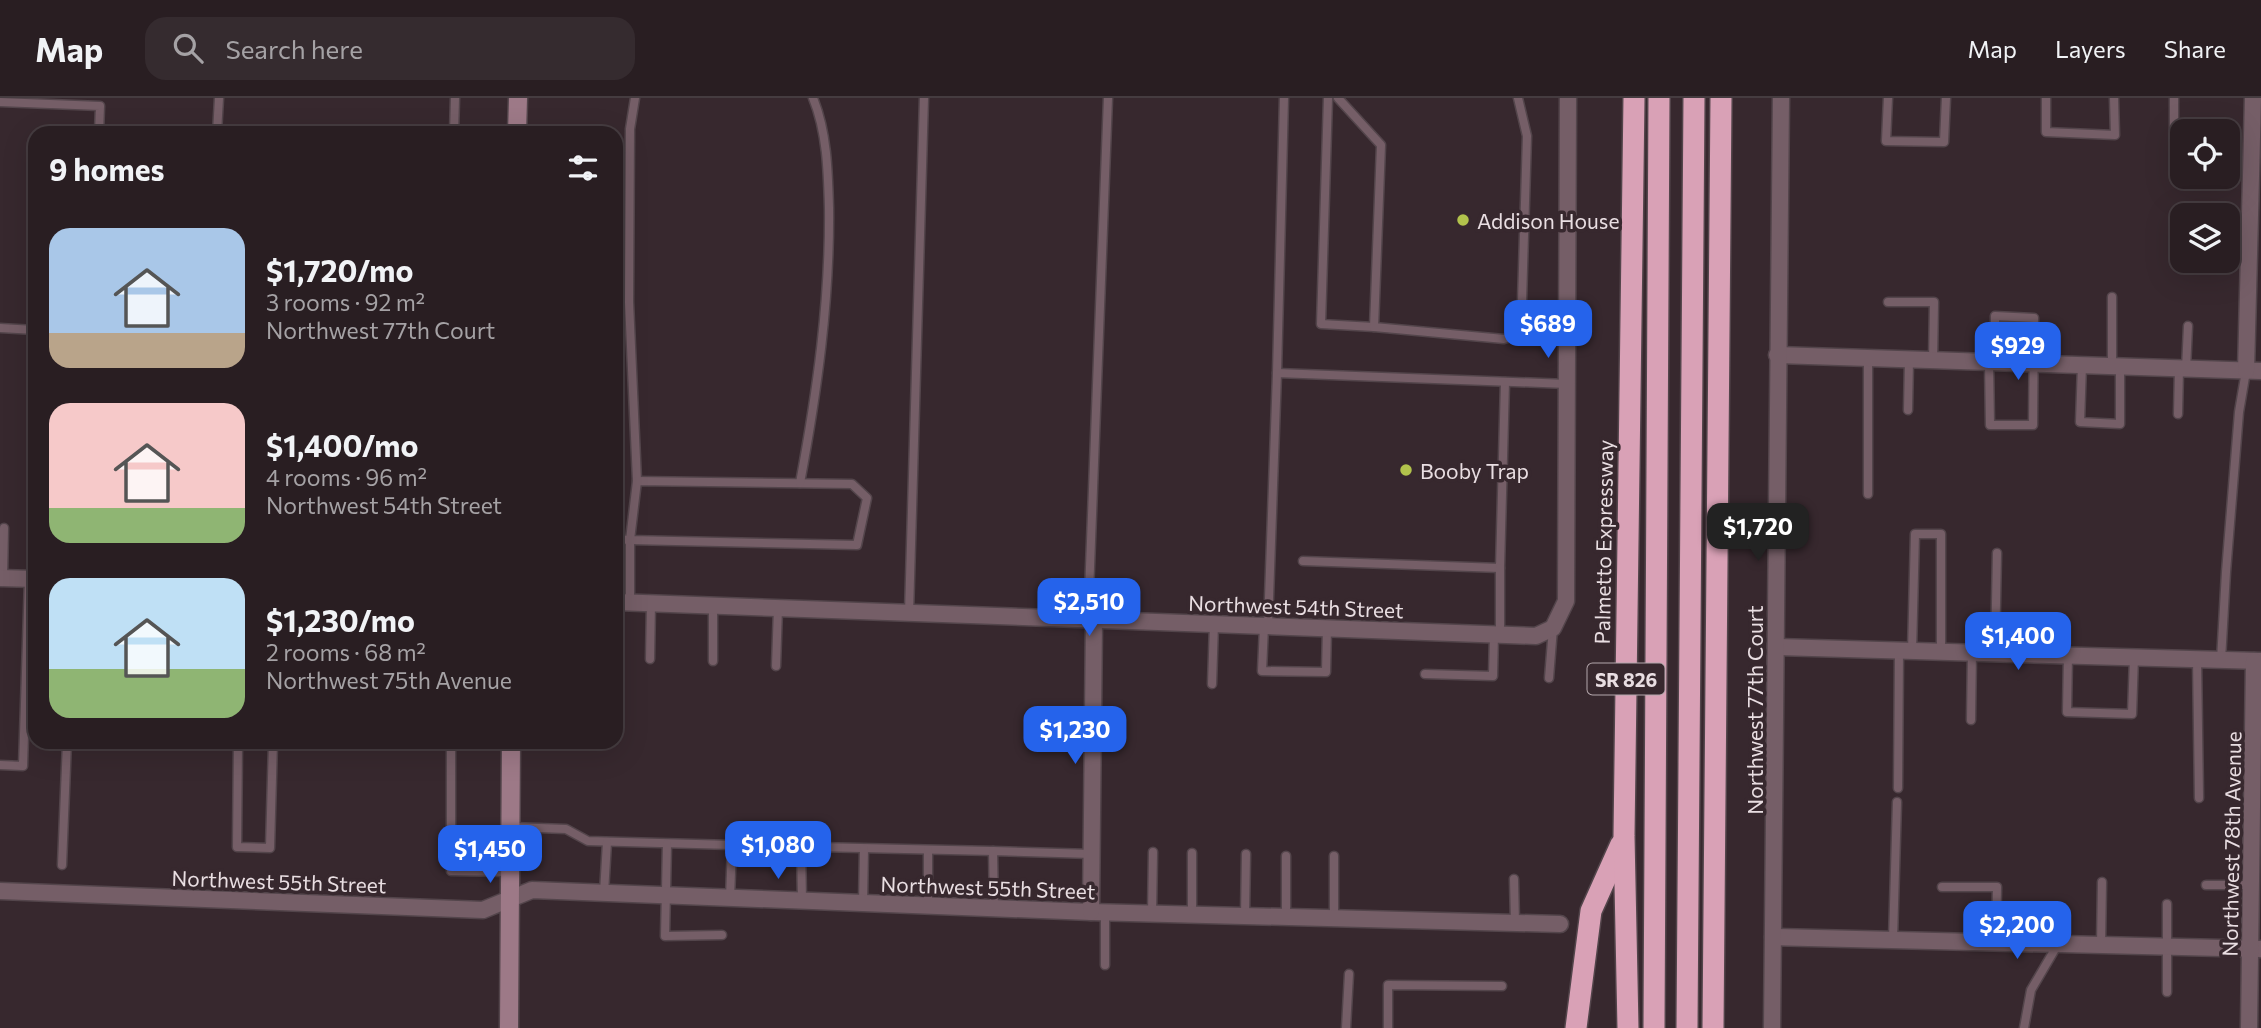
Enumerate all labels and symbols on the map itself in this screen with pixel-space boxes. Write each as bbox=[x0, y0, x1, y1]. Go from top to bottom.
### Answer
place label: Addison House bbox=[1477, 208, 1619, 233]
marker: Addison House bbox=[1455, 212, 1471, 228]
pin: $689 bbox=[1507, 300, 1589, 360]
pin: $929 bbox=[1977, 322, 2059, 382]
street label: Palmetto Expressway bbox=[1589, 439, 1617, 645]
place label: Booby Trap bbox=[1420, 458, 1529, 483]
marker: Booby Trap bbox=[1398, 462, 1414, 478]
pin: $1,720 bbox=[1701, 504, 1815, 563]
pin: $2,510 bbox=[1032, 578, 1146, 638]
street label: Northwest 54th Street bbox=[1188, 590, 1404, 622]
street label: Northwest 77th Court bbox=[1742, 605, 1767, 815]
pin: $1,400 bbox=[1961, 612, 2075, 672]
road number: SR 826 bbox=[1588, 664, 1664, 694]
pin: $1,230 bbox=[1018, 706, 1132, 766]
street label: Northwest 78th Avenue bbox=[2217, 731, 2245, 957]
pin: $1,080 bbox=[721, 822, 835, 881]
pin: $1,450 bbox=[433, 826, 547, 885]
street label: Northwest 55th Street bbox=[171, 865, 387, 897]
street label: Northwest 55th Street bbox=[880, 871, 1096, 903]
pin: $2,200 bbox=[1960, 902, 2074, 961]

